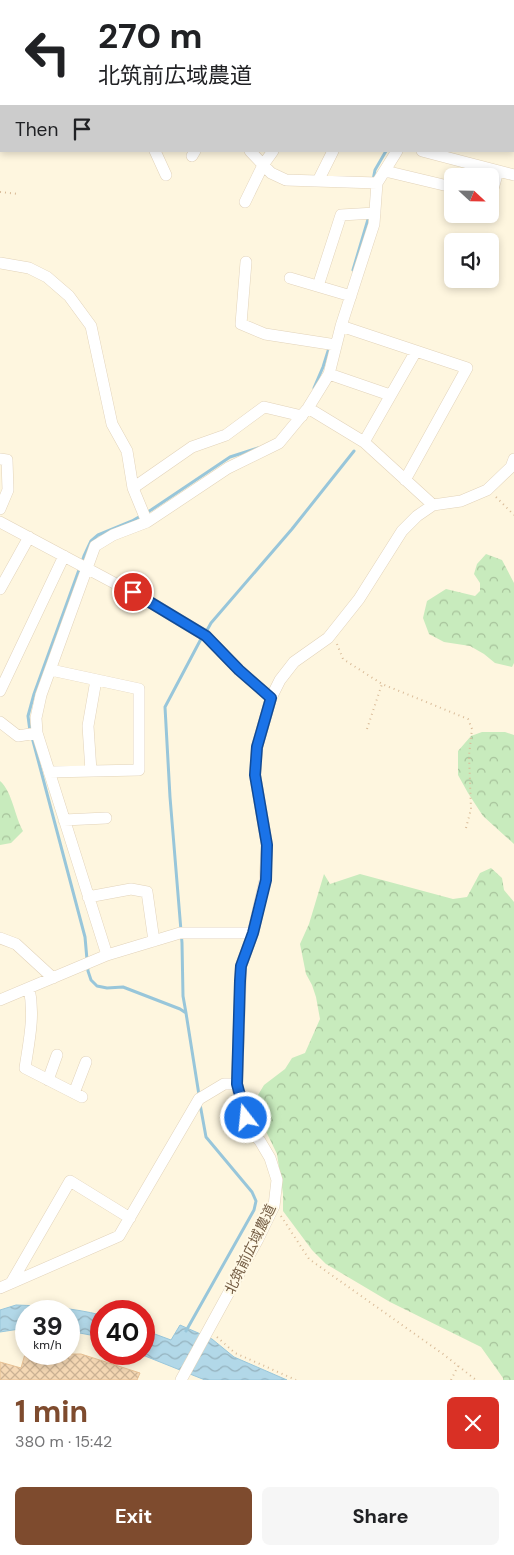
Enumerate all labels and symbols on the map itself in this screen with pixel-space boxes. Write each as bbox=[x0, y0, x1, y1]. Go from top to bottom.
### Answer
north arrow bbox=[444, 168, 499, 222]
pin bbox=[112, 571, 154, 613]
position arrow bbox=[219, 1091, 271, 1143]
street label: 北筑前広域農道 bbox=[220, 1201, 280, 1297]
speed limit sign: 40 bbox=[90, 1300, 155, 1365]

